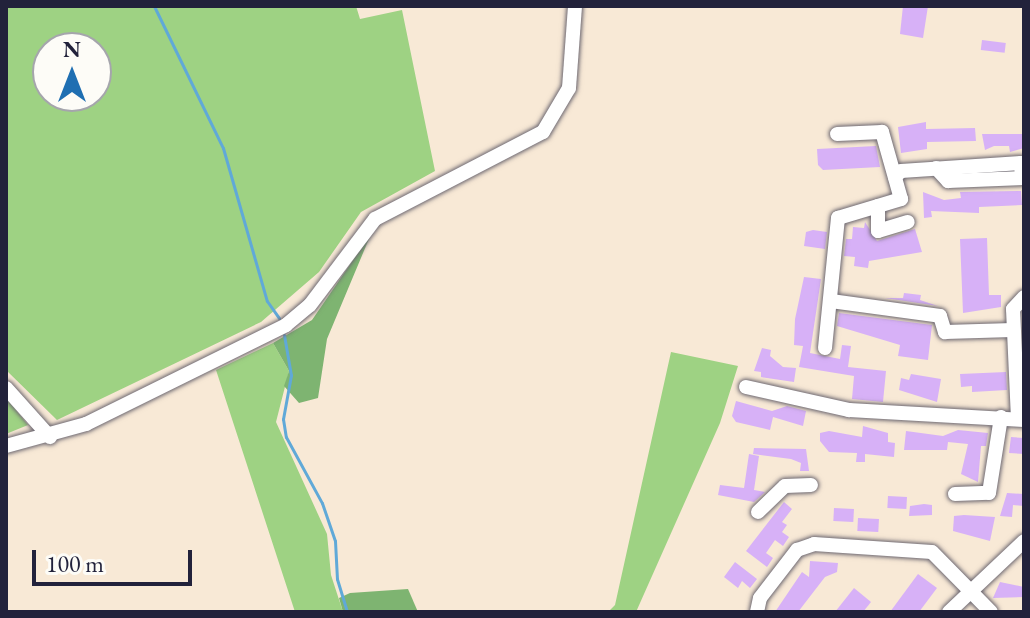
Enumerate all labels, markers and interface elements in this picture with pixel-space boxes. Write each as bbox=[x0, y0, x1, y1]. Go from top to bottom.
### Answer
north arrow bbox=[32, 32, 112, 112]
text: N bbox=[63, 35, 81, 64]
scale bar bbox=[36, 534, 196, 584]
text: 100 m bbox=[46, 548, 104, 579]

